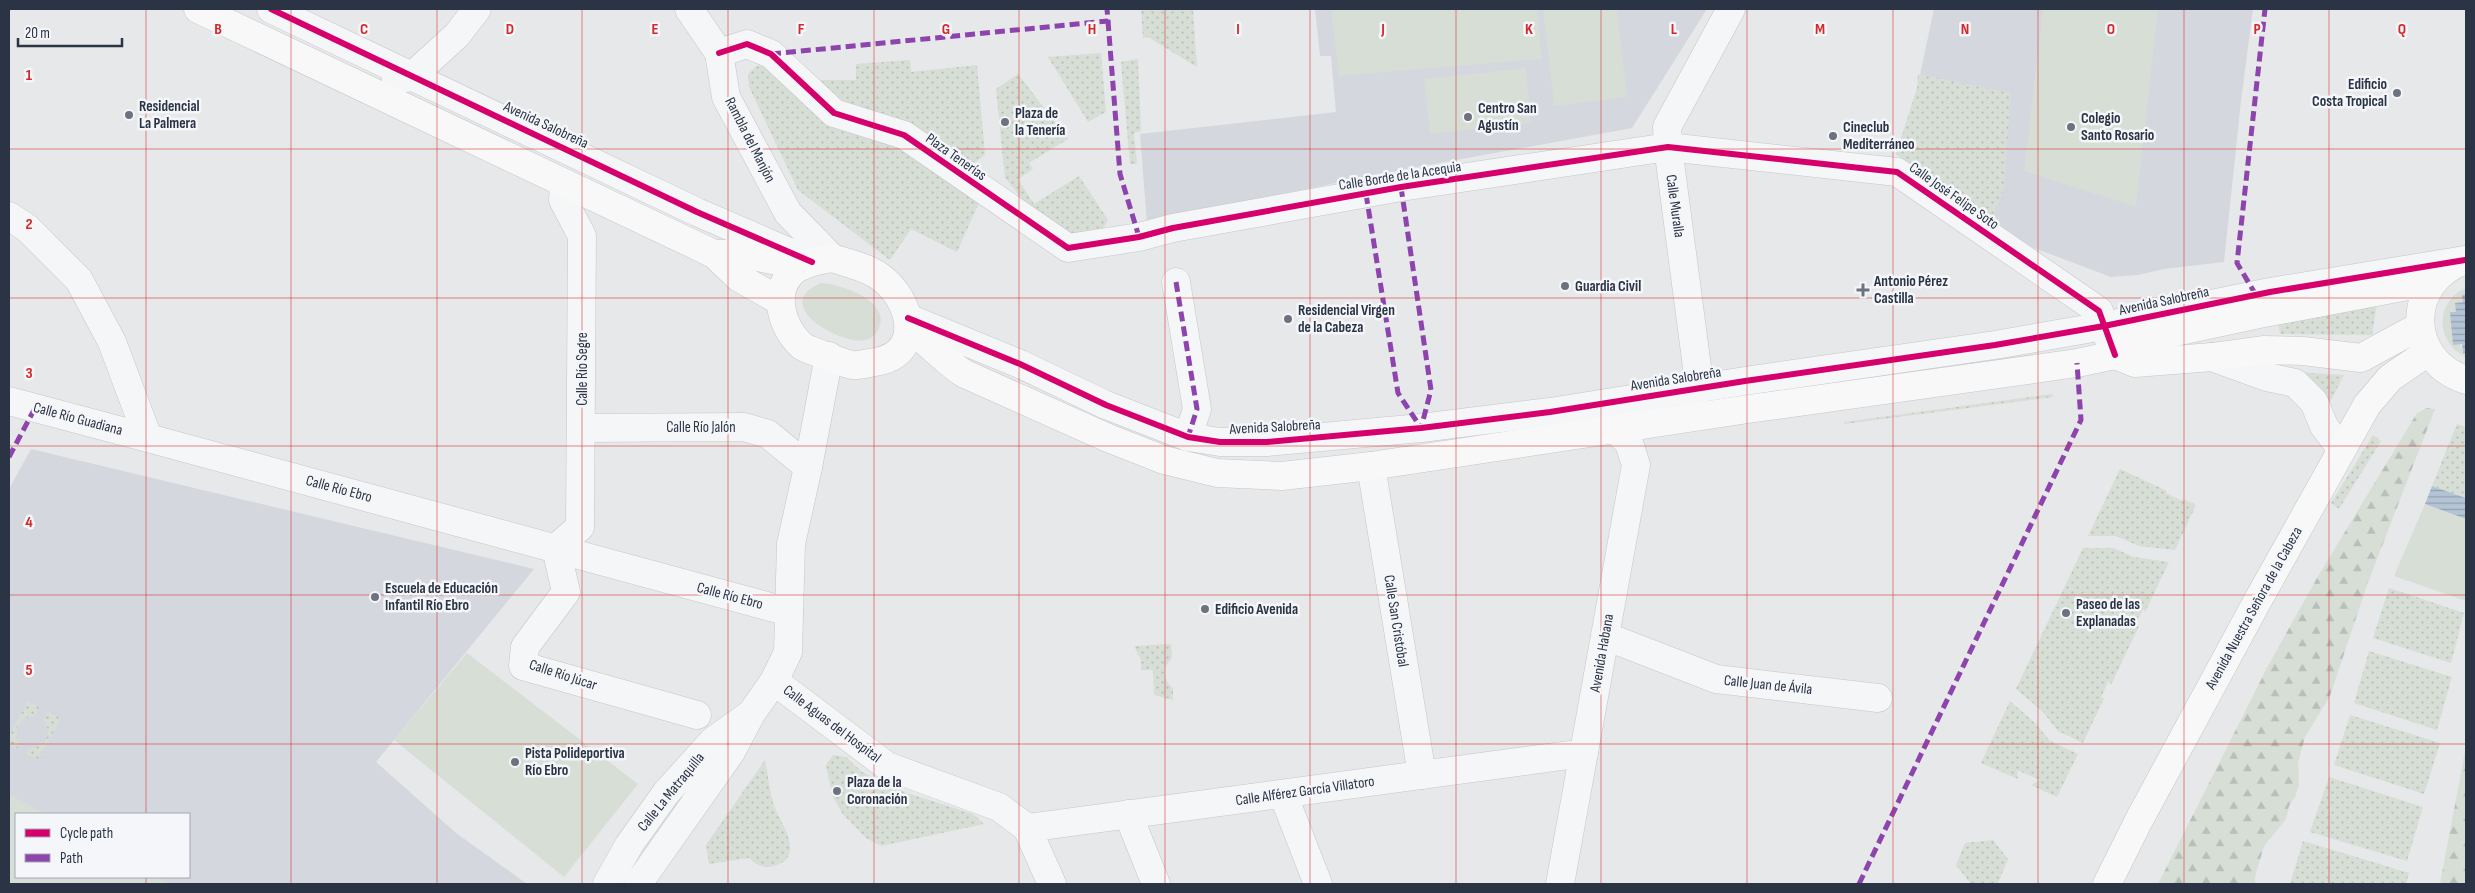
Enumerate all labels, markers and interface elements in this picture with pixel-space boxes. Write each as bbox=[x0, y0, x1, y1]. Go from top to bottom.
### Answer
scale bar bbox=[18, 15, 121, 47]
text: B bbox=[214, 20, 222, 39]
text: C bbox=[360, 20, 368, 39]
text: D bbox=[506, 20, 514, 39]
text: E bbox=[652, 20, 659, 39]
text: F bbox=[798, 20, 805, 39]
text: G bbox=[942, 20, 950, 39]
text: H bbox=[1088, 20, 1096, 39]
text: I bbox=[1236, 20, 1240, 39]
text: J bbox=[1380, 20, 1385, 39]
text: K bbox=[1525, 20, 1533, 39]
text: L bbox=[1671, 20, 1678, 39]
text: M bbox=[1815, 20, 1825, 39]
text: N bbox=[1961, 20, 1969, 39]
text: O bbox=[2107, 20, 2115, 39]
text: P bbox=[2253, 20, 2261, 39]
text: Q bbox=[2398, 20, 2406, 39]
text: 20 m bbox=[25, 24, 50, 43]
text: 1 bbox=[26, 66, 33, 85]
place label: Edificio Costa Tropical bbox=[2312, 75, 2387, 111]
marker: Edificio Costa Tropical bbox=[2391, 87, 2403, 99]
street label: Rambla del Manjón bbox=[720, 94, 780, 186]
place label: Residencial La Palmera bbox=[139, 97, 200, 133]
street label: Avenida Salobreña bbox=[500, 97, 592, 153]
place label: Centro San Agustín bbox=[1477, 99, 1537, 135]
place label: Plaza de la Tenería bbox=[1015, 104, 1065, 140]
marker: Residencial La Palmera bbox=[123, 109, 135, 121]
place label: Colegio Santo Rosario bbox=[2081, 109, 2154, 145]
marker: Centro San Agustín bbox=[1462, 111, 1474, 123]
marker: Plaza de la Tenería bbox=[999, 116, 1011, 128]
place label: Cineclub Mediterráneo bbox=[1843, 118, 1915, 154]
marker: Colegio Santo Rosario bbox=[2065, 121, 2077, 133]
street label: Plaza Tenerías bbox=[922, 129, 990, 185]
marker: Cineclub Mediterráneo bbox=[1827, 130, 1839, 142]
street label: Calle Borde de la Acequia bbox=[1337, 157, 1463, 195]
street label: Calle José Felipe Soto bbox=[1905, 158, 2003, 234]
street label: Calle Muralla bbox=[1661, 173, 1689, 239]
text: 2 bbox=[25, 215, 33, 234]
place label: Antonio Pérez Castilla bbox=[1873, 272, 1948, 308]
place label: Guardia Civil bbox=[1575, 277, 1641, 296]
marker: Guardia Civil bbox=[1559, 280, 1571, 292]
street label: Avenida Salobreña bbox=[2116, 282, 2211, 320]
marker: Antonio Pérez Castilla bbox=[1856, 283, 1870, 297]
place label: Residencial Virgen de la Cabeza bbox=[1298, 301, 1395, 337]
marker: Residencial Virgen de la Cabeza bbox=[1282, 313, 1294, 325]
street label: Calle Río Segre bbox=[573, 332, 592, 406]
street label: Avenida Salobreña bbox=[1628, 362, 1723, 396]
text: 3 bbox=[25, 364, 33, 383]
street label: Calle Río Guadiana bbox=[31, 398, 125, 440]
street label: Avenida Salobreña bbox=[1228, 415, 1321, 439]
street label: Calle Río Jalón bbox=[666, 418, 736, 437]
street label: Calle Río Ebro bbox=[304, 471, 374, 507]
text: 4 bbox=[25, 513, 33, 532]
street label: Avenida Nuestra Señora de la Cabeza bbox=[2201, 523, 2307, 693]
street label: Calle San Cristóbal bbox=[1379, 574, 1413, 668]
street label: Calle Río Ebro bbox=[695, 578, 765, 614]
place label: Escuela de Educación Infantil Río Ebro bbox=[385, 579, 498, 615]
marker: Escuela de Educación Infantil Río Ebro bbox=[369, 591, 381, 603]
place label: Paseo de las Explanadas bbox=[2076, 595, 2140, 631]
place label: Edificio Avenida bbox=[1215, 600, 1298, 619]
marker: Edificio Avenida bbox=[1199, 603, 1211, 615]
marker: Paseo de las Explanadas bbox=[2060, 607, 2072, 619]
street label: Avenida Habana bbox=[1586, 612, 1618, 695]
street label: Calle Río Júcar bbox=[527, 655, 600, 695]
text: 5 bbox=[25, 661, 33, 680]
street label: Calle Juan de Ávila bbox=[1723, 671, 1813, 699]
street label: Calle Aguas del Hospital bbox=[779, 681, 885, 767]
place label: Pista Polideportiva Río Ebro bbox=[525, 744, 625, 780]
street label: Calle La Matraquilla bbox=[633, 748, 709, 835]
marker: Pista Polideportiva Río Ebro bbox=[509, 756, 521, 768]
street label: Calle Alférez García Villatoro bbox=[1234, 772, 1376, 810]
place label: Plaza de la Coronación bbox=[847, 773, 908, 809]
marker: Plaza de la Coronación bbox=[831, 785, 843, 797]
legend bbox=[15, 813, 190, 878]
text: Cycle path bbox=[60, 824, 113, 843]
text: Path bbox=[60, 849, 83, 868]

